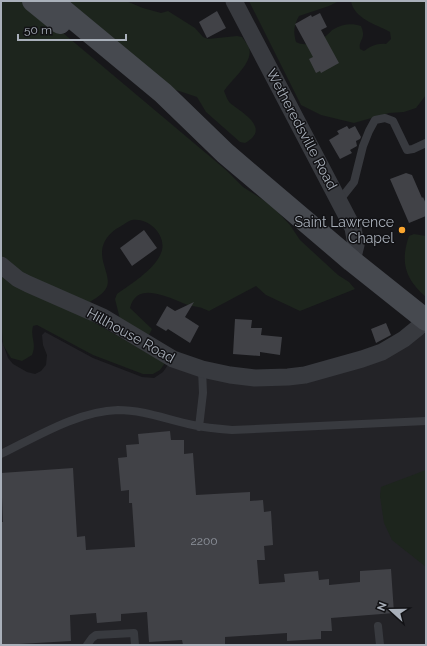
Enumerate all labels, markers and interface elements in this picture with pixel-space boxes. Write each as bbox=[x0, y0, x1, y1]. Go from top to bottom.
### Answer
scale bar bbox=[18, 16, 126, 42]
text: 50 m bbox=[24, 23, 52, 37]
street label: Wetheredsville Road bbox=[263, 66, 341, 192]
place label: Saint Lawrence Chapel bbox=[295, 214, 394, 246]
marker: Saint Lawrence Chapel bbox=[397, 225, 407, 235]
street label: Hillhouse Road bbox=[84, 304, 178, 366]
house number: 2200 bbox=[190, 534, 218, 548]
north arrow bbox=[371, 590, 411, 630]
text: N bbox=[375, 600, 390, 613]

